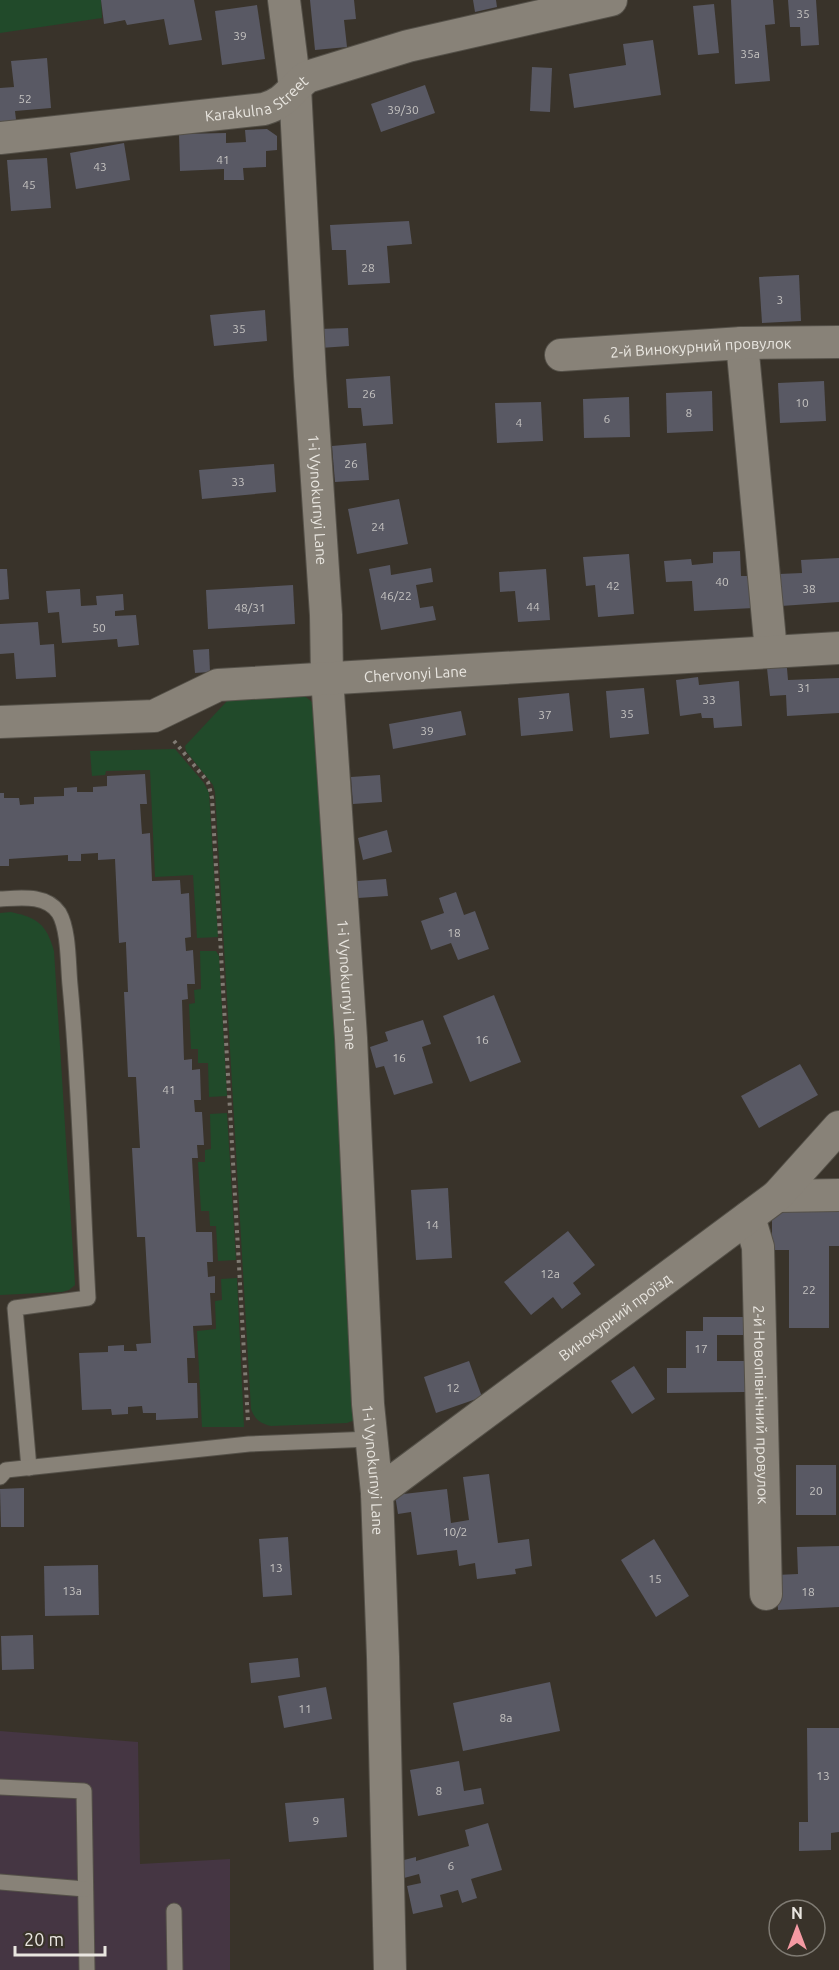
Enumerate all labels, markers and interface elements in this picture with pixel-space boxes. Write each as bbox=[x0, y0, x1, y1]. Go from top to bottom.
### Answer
house number: 35 bbox=[796, 7, 810, 20]
house number: 39 bbox=[233, 29, 247, 42]
house number: 35а bbox=[740, 47, 760, 60]
street label: Karakulna Street bbox=[204, 72, 311, 124]
house number: 52 bbox=[18, 92, 32, 105]
house number: 39/30 bbox=[387, 103, 419, 116]
house number: 41 bbox=[216, 153, 230, 166]
house number: 43 bbox=[93, 160, 107, 173]
house number: 45 bbox=[22, 178, 36, 191]
house number: 28 bbox=[361, 261, 375, 274]
house number: 3 bbox=[777, 293, 783, 306]
house number: 35 bbox=[232, 322, 246, 335]
street label: 2-й Винокурний провулок bbox=[610, 334, 792, 360]
house number: 26 bbox=[362, 387, 376, 400]
house number: 10 bbox=[795, 396, 809, 409]
house number: 8 bbox=[686, 406, 693, 419]
house number: 6 bbox=[604, 412, 611, 425]
house number: 4 bbox=[516, 416, 523, 429]
street label: 1-i Vynokurnyi Lane bbox=[305, 434, 331, 566]
house number: 26 bbox=[344, 457, 358, 470]
house number: 33 bbox=[231, 475, 245, 488]
house number: 24 bbox=[371, 520, 385, 533]
house number: 40 bbox=[715, 575, 729, 588]
house number: 42 bbox=[606, 579, 620, 592]
house number: 38 bbox=[802, 582, 816, 595]
house number: 46/22 bbox=[380, 589, 412, 602]
house number: 44 bbox=[526, 600, 540, 613]
house number: 48/31 bbox=[234, 601, 266, 614]
house number: 50 bbox=[92, 621, 106, 634]
street label: Chervonyi Lane bbox=[363, 662, 467, 685]
house number: 31 bbox=[797, 681, 811, 694]
house number: 33 bbox=[702, 693, 716, 706]
house number: 35 bbox=[620, 707, 634, 720]
house number: 37 bbox=[538, 708, 552, 721]
house number: 39 bbox=[420, 724, 434, 737]
street label: 1-i Vynokurnyi Lane bbox=[335, 919, 360, 1050]
house number: 18 bbox=[447, 926, 461, 939]
house number: 16 bbox=[475, 1033, 489, 1046]
house number: 16 bbox=[392, 1051, 406, 1064]
house number: 41 bbox=[162, 1083, 176, 1096]
house number: 14 bbox=[425, 1218, 439, 1231]
house number: 12а bbox=[540, 1267, 560, 1280]
street label: Винокурний проїзд bbox=[555, 1269, 674, 1364]
house number: 22 bbox=[802, 1283, 816, 1296]
street label: 2-й Новопівнічний провулок bbox=[751, 1305, 772, 1505]
house number: 17 bbox=[694, 1342, 708, 1355]
house number: 12 bbox=[446, 1381, 460, 1394]
street label: 1-i Vynokurnyi Lane bbox=[360, 1404, 387, 1535]
house number: 20 bbox=[809, 1484, 823, 1497]
house number: 10/2 bbox=[443, 1525, 467, 1538]
house number: 13 bbox=[269, 1561, 283, 1574]
house number: 15 bbox=[648, 1572, 662, 1585]
house number: 13а bbox=[62, 1584, 82, 1597]
house number: 18 bbox=[801, 1585, 815, 1598]
house number: 11 bbox=[298, 1702, 312, 1715]
house number: 8а bbox=[500, 1711, 512, 1724]
house number: 13 bbox=[816, 1769, 830, 1782]
house number: 8 bbox=[436, 1784, 443, 1797]
house number: 9 bbox=[313, 1814, 319, 1827]
house number: 6 bbox=[448, 1859, 455, 1872]
north arrow bbox=[767, 1898, 827, 1958]
text: N bbox=[791, 1904, 803, 1922]
scale bar bbox=[15, 1919, 105, 1957]
text: 20 m bbox=[24, 1929, 64, 1949]

